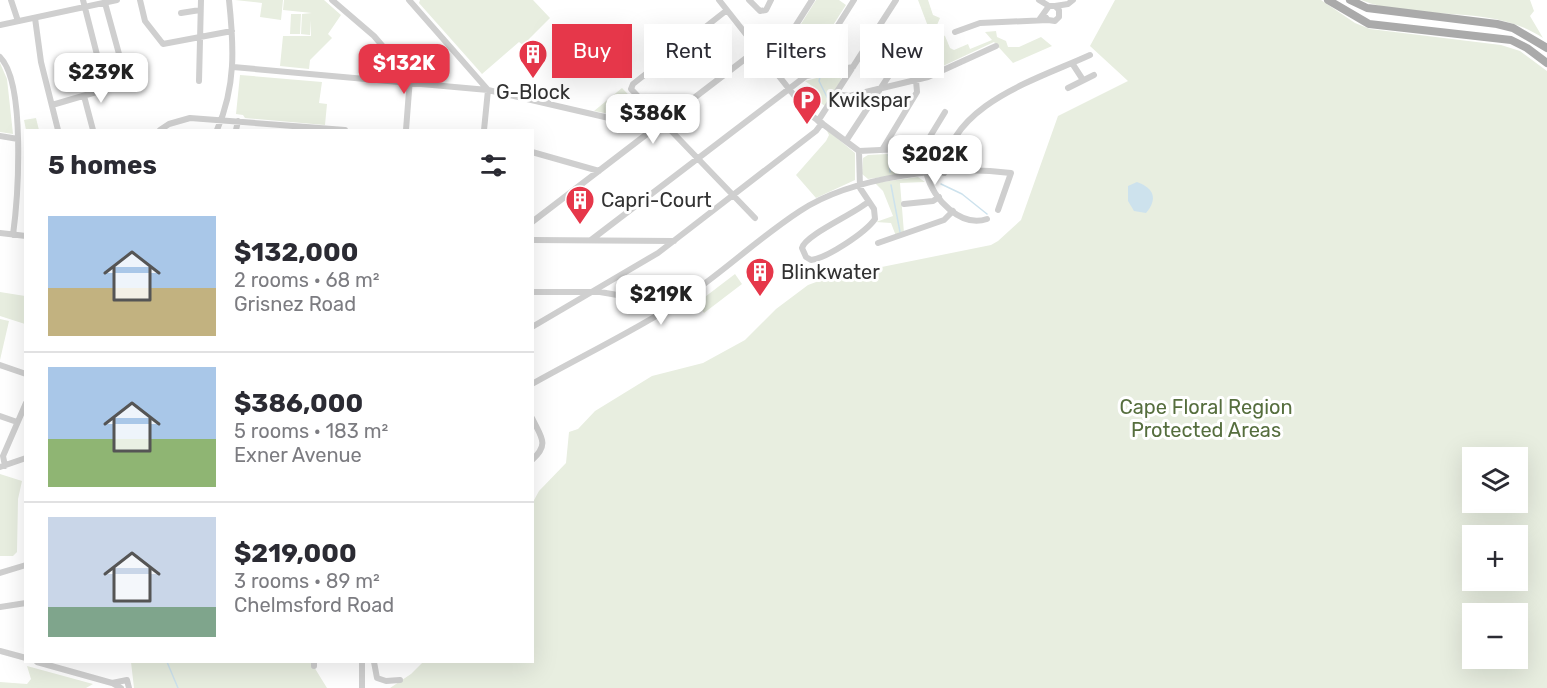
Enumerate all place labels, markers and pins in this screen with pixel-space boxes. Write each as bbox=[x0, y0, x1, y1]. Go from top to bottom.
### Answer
building icon: G-Block bbox=[517, 38, 549, 80]
pin: $132K bbox=[362, 44, 446, 95]
pin: $239K bbox=[59, 53, 143, 104]
place label: G-Block bbox=[496, 80, 571, 104]
parking icon: Kwikspar bbox=[791, 84, 823, 126]
place label: Kwikspar bbox=[828, 88, 911, 112]
pin: $386K bbox=[611, 94, 695, 145]
pin: $202K bbox=[893, 135, 977, 186]
building icon: Capri-Court bbox=[564, 184, 596, 226]
place label: Capri-Court bbox=[601, 188, 712, 212]
building icon: Blinkwater bbox=[744, 256, 776, 298]
place label: Blinkwater bbox=[781, 260, 880, 284]
pin: $219K bbox=[619, 275, 703, 326]

